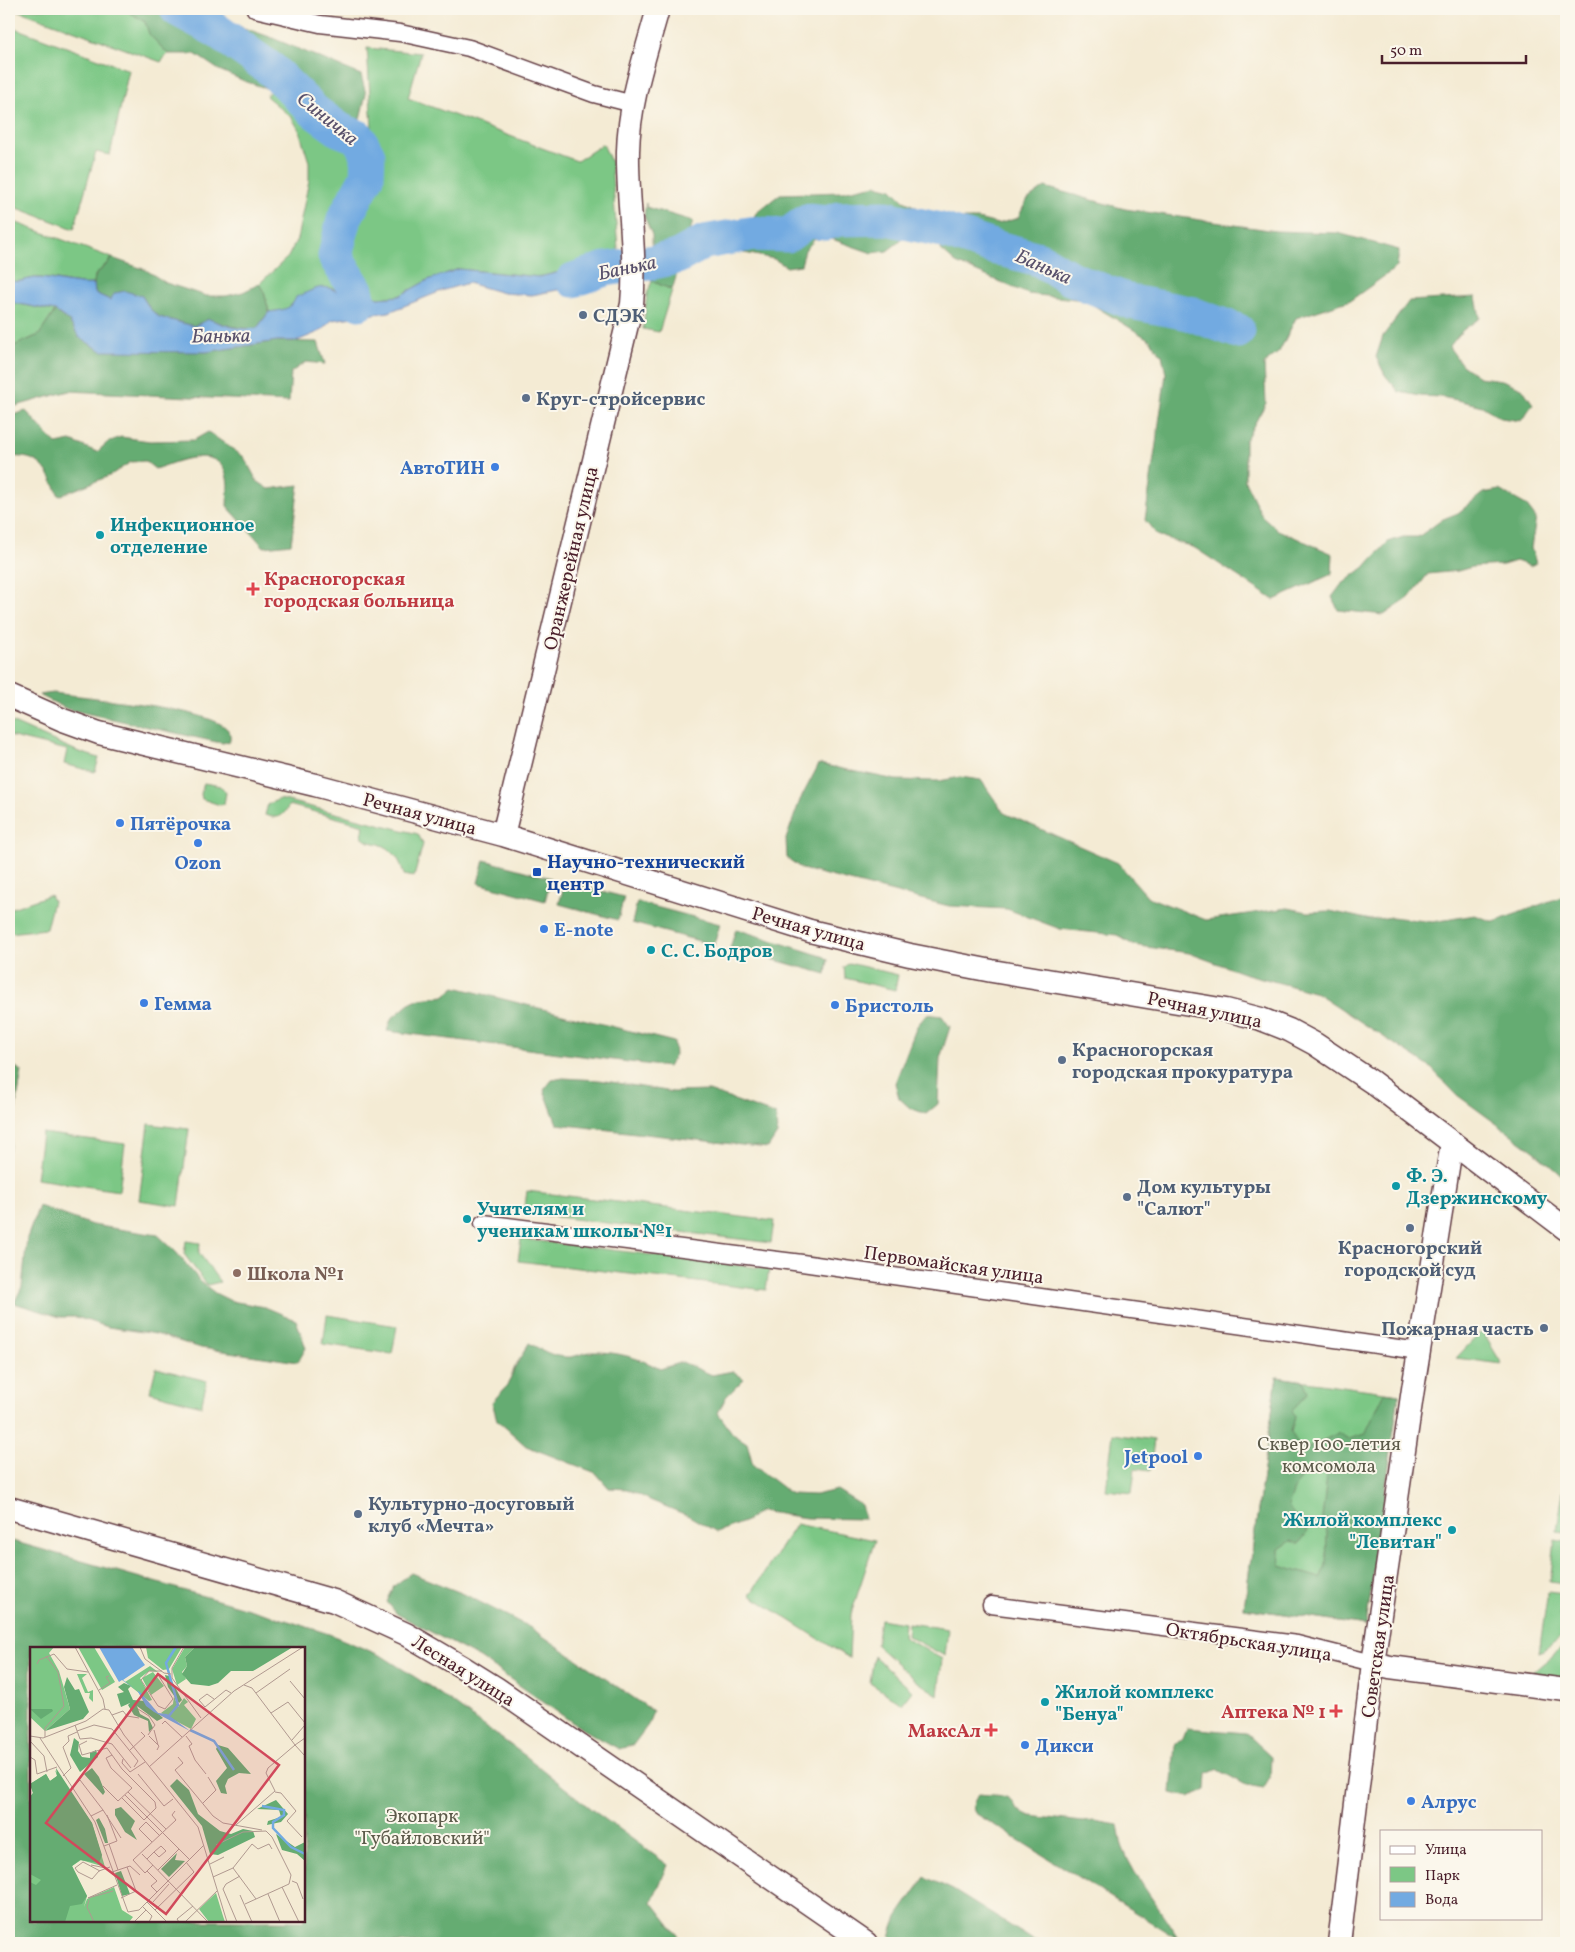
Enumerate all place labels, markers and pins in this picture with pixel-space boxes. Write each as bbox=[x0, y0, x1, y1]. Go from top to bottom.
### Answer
place label: СДЭК bbox=[593, 304, 646, 330]
marker: СДЭК bbox=[577, 309, 589, 321]
place label: Круг-стройсервис bbox=[536, 387, 706, 413]
marker: Круг-стройсервис bbox=[520, 392, 532, 404]
place label: АвтоТИН bbox=[400, 456, 485, 482]
marker: АвтоТИН bbox=[489, 461, 501, 473]
place label: Инфекционное отделение bbox=[110, 513, 255, 561]
marker: Инфекционное отделение bbox=[94, 529, 106, 541]
place label: Красногорская городская больница bbox=[264, 567, 455, 615]
marker: Красногорская городская больница bbox=[246, 582, 260, 596]
place label: Пятёрочка bbox=[130, 812, 231, 838]
marker: Пятёрочка bbox=[114, 817, 126, 829]
marker: Ozon bbox=[192, 837, 204, 849]
place label: Научно-технический центр bbox=[547, 850, 745, 898]
place label: Ozon bbox=[174, 851, 222, 877]
marker: Научно-технический центр bbox=[531, 866, 543, 878]
place label: E-note bbox=[554, 918, 614, 944]
marker: E-note bbox=[538, 923, 550, 935]
place label: С. С. Бодров bbox=[661, 939, 773, 965]
marker: С. С. Бодров bbox=[645, 944, 657, 956]
place label: Гемма bbox=[154, 992, 212, 1018]
place label: Бристоль bbox=[845, 994, 934, 1020]
marker: Гемма bbox=[138, 997, 150, 1009]
marker: Бристоль bbox=[829, 999, 841, 1011]
place label: Красногорская городская прокуратура bbox=[1072, 1038, 1293, 1086]
marker: Красногорская городская прокуратура bbox=[1056, 1054, 1068, 1066]
place label: Ф. Э. Дзержинскому bbox=[1406, 1164, 1548, 1212]
place label: Дом культуры "Салют" bbox=[1137, 1175, 1271, 1223]
marker: Ф. Э. Дзержинскому bbox=[1390, 1180, 1402, 1192]
marker: Дом культуры "Салют" bbox=[1121, 1191, 1133, 1203]
place label: Учителям и ученикам школы №1 bbox=[477, 1197, 672, 1245]
marker: Учителям и ученикам школы №1 bbox=[461, 1213, 473, 1225]
marker: Красногорский городской суд bbox=[1404, 1222, 1416, 1234]
place label: Красногорский городской суд bbox=[1338, 1236, 1482, 1284]
place label: Школа №1 bbox=[247, 1262, 344, 1288]
marker: Школа №1 bbox=[231, 1267, 243, 1279]
place label: Пожарная часть bbox=[1381, 1317, 1534, 1343]
marker: Пожарная часть bbox=[1538, 1322, 1550, 1334]
place label: Jetpool bbox=[1123, 1445, 1188, 1471]
marker: Jetpool bbox=[1192, 1450, 1204, 1462]
place label: Культурно-досуговый клуб «Мечта» bbox=[368, 1492, 574, 1540]
marker: Культурно-досуговый клуб «Мечта» bbox=[352, 1508, 364, 1520]
place label: Жилой комплекс "Левитан" bbox=[1283, 1508, 1442, 1556]
marker: Жилой комплекс "Левитан" bbox=[1446, 1524, 1458, 1536]
place label: Жилой комплекс "Бенуа" bbox=[1055, 1680, 1214, 1728]
marker: Жилой комплекс "Бенуа" bbox=[1039, 1696, 1051, 1708]
place label: Аптека № 1 bbox=[1221, 1700, 1326, 1726]
marker: Аптека № 1 bbox=[1330, 1705, 1342, 1717]
place label: МаксАл bbox=[908, 1719, 981, 1745]
marker: МаксАл bbox=[985, 1724, 997, 1736]
place label: Дикси bbox=[1035, 1734, 1094, 1760]
marker: Дикси bbox=[1019, 1739, 1031, 1751]
place label: Алрус bbox=[1421, 1790, 1477, 1816]
marker: Алрус bbox=[1405, 1795, 1417, 1807]

